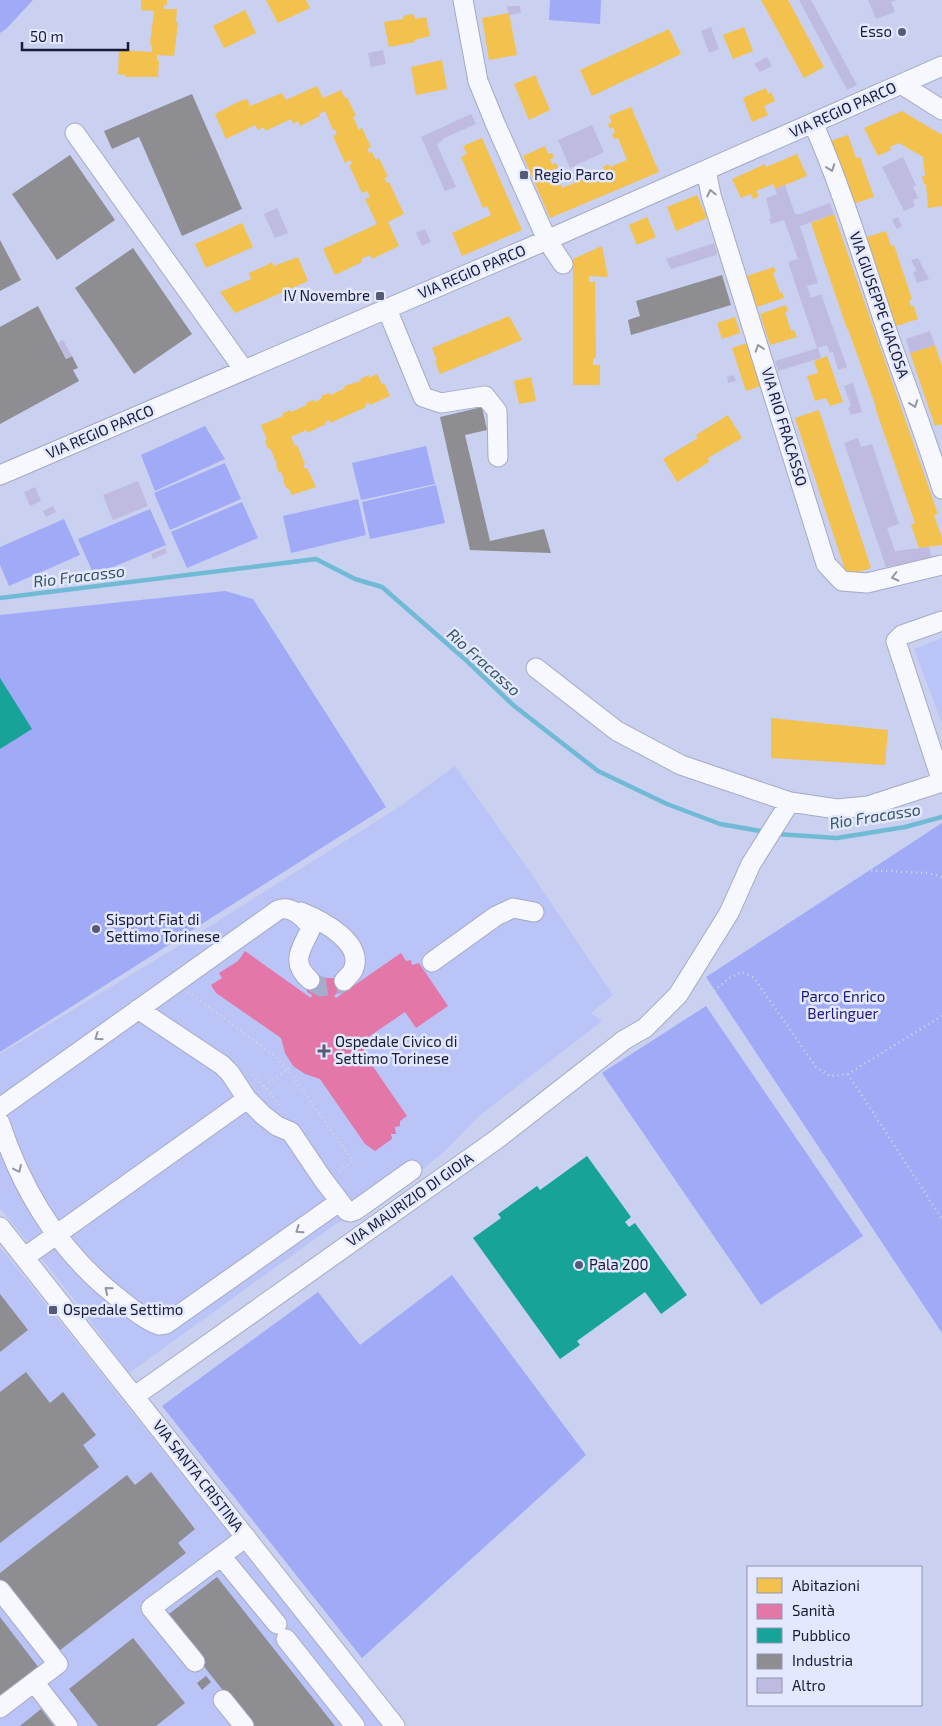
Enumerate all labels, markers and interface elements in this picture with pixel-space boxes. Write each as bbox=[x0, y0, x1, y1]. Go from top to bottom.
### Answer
scale bar bbox=[22, 20, 129, 52]
place label: Esso bbox=[860, 22, 892, 40]
marker: Esso bbox=[896, 26, 908, 38]
text: 50 m bbox=[30, 27, 64, 45]
street label: VIA REGIO PARCO bbox=[786, 77, 899, 141]
one-way arrow bbox=[825, 163, 835, 172]
place label: Regio Parco bbox=[534, 165, 614, 183]
marker: Regio Parco bbox=[518, 169, 530, 181]
one-way arrow bbox=[706, 189, 717, 198]
street label: VIA GIUSEPPE GIACOSA bbox=[846, 229, 914, 381]
street label: VIA REGIO PARCO bbox=[415, 240, 528, 302]
place label: IV Novembre bbox=[283, 286, 370, 304]
marker: IV Novembre bbox=[374, 290, 386, 302]
one-way arrow bbox=[755, 345, 765, 353]
street label: VIA RIO FRACASSO bbox=[758, 365, 812, 488]
one-way arrow bbox=[908, 399, 918, 408]
street label: VIA REGIO PARCO bbox=[43, 400, 156, 462]
water label: Rio Fracasso bbox=[32, 560, 126, 591]
one-way arrow bbox=[890, 571, 899, 582]
water label: Rio Fracasso bbox=[444, 624, 525, 700]
water label: Rio Fracasso bbox=[828, 799, 922, 832]
place label: Sisport Fiat di Settimo Torinese bbox=[106, 910, 220, 945]
marker: Sisport Fiat di Settimo Torinese bbox=[90, 923, 102, 935]
park label: Parco Enrico Berlinguer bbox=[801, 987, 885, 1022]
one-way arrow bbox=[95, 1031, 104, 1040]
place label: Ospedale Civico di Settimo Torinese bbox=[335, 1032, 457, 1067]
marker: Ospedale Civico di Settimo Torinese bbox=[317, 1044, 331, 1058]
street label: VIA MAURIZIO DI GIOIA bbox=[343, 1148, 477, 1250]
one-way arrow bbox=[11, 1164, 22, 1173]
one-way arrow bbox=[295, 1224, 305, 1233]
place label: Pala 200 bbox=[589, 1255, 649, 1273]
marker: Pala 200 bbox=[573, 1259, 585, 1271]
one-way arrow bbox=[105, 1288, 114, 1296]
place label: Ospedale Settimo bbox=[63, 1300, 183, 1318]
marker: Ospedale Settimo bbox=[47, 1304, 59, 1316]
street label: VIA SANTA CRISTINA bbox=[150, 1416, 248, 1535]
legend bbox=[747, 1566, 922, 1706]
text: Abitazioni bbox=[792, 1576, 860, 1594]
text: Sanità bbox=[792, 1601, 835, 1619]
text: Pubblico bbox=[792, 1626, 850, 1644]
text: Industria bbox=[792, 1651, 853, 1669]
text: Altro bbox=[792, 1676, 826, 1694]

